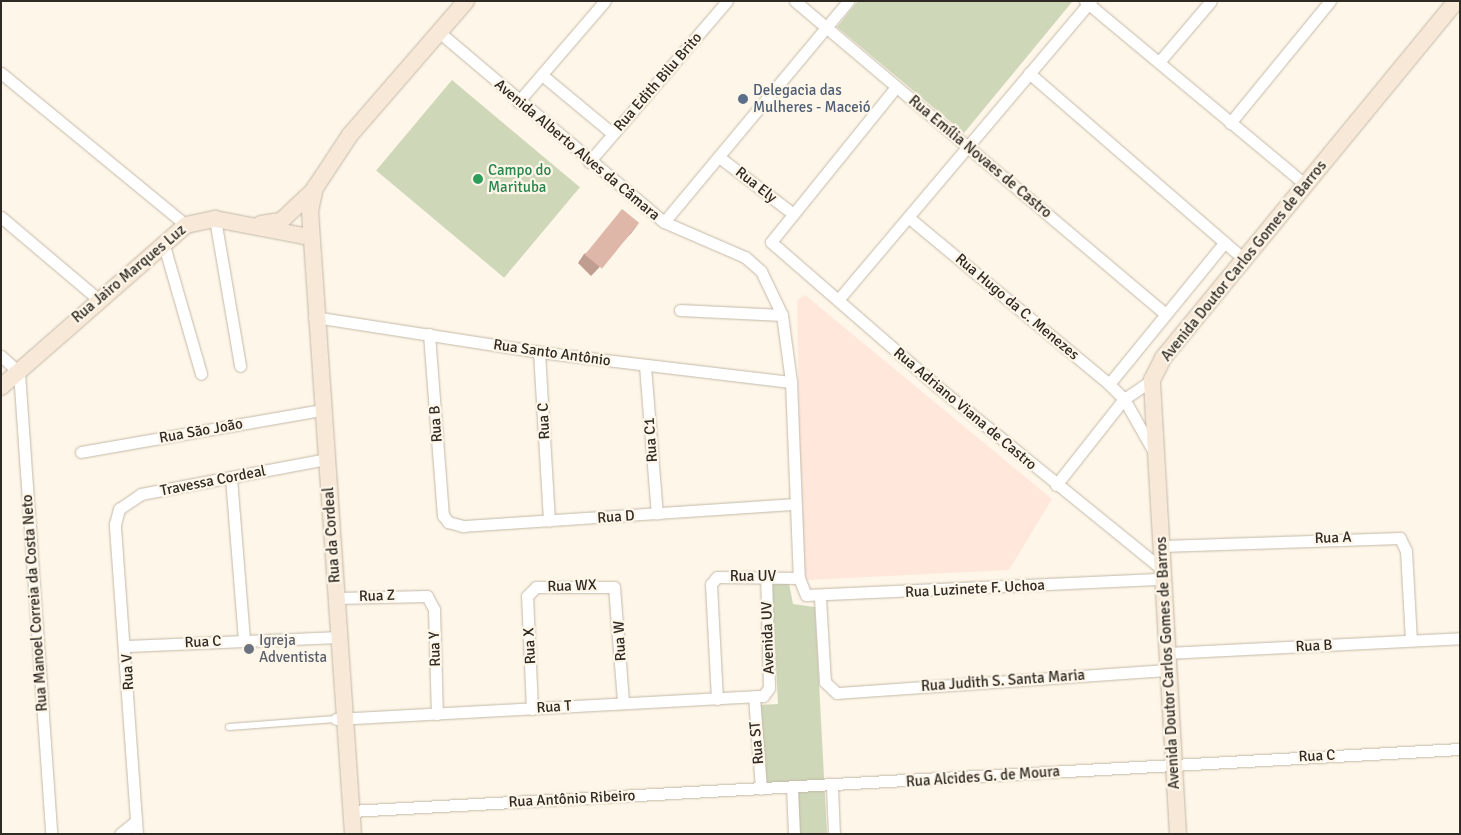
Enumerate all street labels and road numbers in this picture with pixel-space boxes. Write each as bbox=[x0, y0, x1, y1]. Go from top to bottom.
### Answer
street label: Rua Edith Bilu Brito bbox=[610, 29, 706, 135]
street label: Avenida Alberto Alves da Câmara bbox=[491, 76, 663, 224]
street label: Rua Emília Novaes de Castro bbox=[905, 92, 1055, 222]
street label: Avenida Doutor Carlos Gomes de Barros bbox=[1157, 157, 1331, 365]
street label: Rua Ely bbox=[732, 163, 780, 207]
street label: Rua Jairo Marques Luz bbox=[68, 221, 190, 327]
street label: Rua Hugo da C. Menezes bbox=[951, 250, 1083, 364]
street label: Rua Santo Antônio bbox=[492, 336, 612, 370]
street label: Rua Adriano Viana de Castro bbox=[890, 344, 1040, 474]
street label: Rua C bbox=[534, 402, 554, 440]
street label: Rua B bbox=[426, 405, 446, 443]
street label: Rua São João bbox=[158, 415, 244, 447]
street label: Rua C1 bbox=[640, 417, 662, 463]
street label: Travessa Cordeal bbox=[159, 462, 267, 500]
street label: Rua da Cordeal bbox=[320, 486, 344, 584]
street label: Rua Manoel Correia da Costa Neto bbox=[18, 494, 52, 712]
street label: Rua D bbox=[597, 507, 635, 527]
street label: Rua A bbox=[1314, 528, 1352, 548]
street label: Avenida Doutor Carlos Gomes de Barros bbox=[1152, 536, 1184, 790]
street label: Rua UV bbox=[730, 568, 776, 586]
street label: Rua WX bbox=[547, 576, 597, 596]
street label: Rua Luzinete F. Uchoa bbox=[905, 576, 1045, 602]
street label: Rua Z bbox=[359, 586, 395, 606]
street label: Avenida UV bbox=[758, 601, 778, 675]
street label: Rua W bbox=[610, 620, 630, 662]
street label: Rua X bbox=[520, 627, 540, 665]
street label: Rua Y bbox=[425, 631, 445, 667]
street label: Rua C bbox=[184, 632, 222, 652]
street label: Rua B bbox=[1295, 636, 1333, 656]
street label: Rua V bbox=[118, 653, 138, 691]
street label: Rua Judith S. Santa Maria bbox=[920, 666, 1086, 696]
street label: Rua T bbox=[536, 697, 572, 717]
street label: Rua ST bbox=[746, 721, 768, 765]
street label: Rua C bbox=[1298, 746, 1336, 766]
street label: Rua Alcides G. de Moura bbox=[905, 763, 1061, 791]
street label: Rua Antônio Ribeiro bbox=[508, 787, 636, 811]

